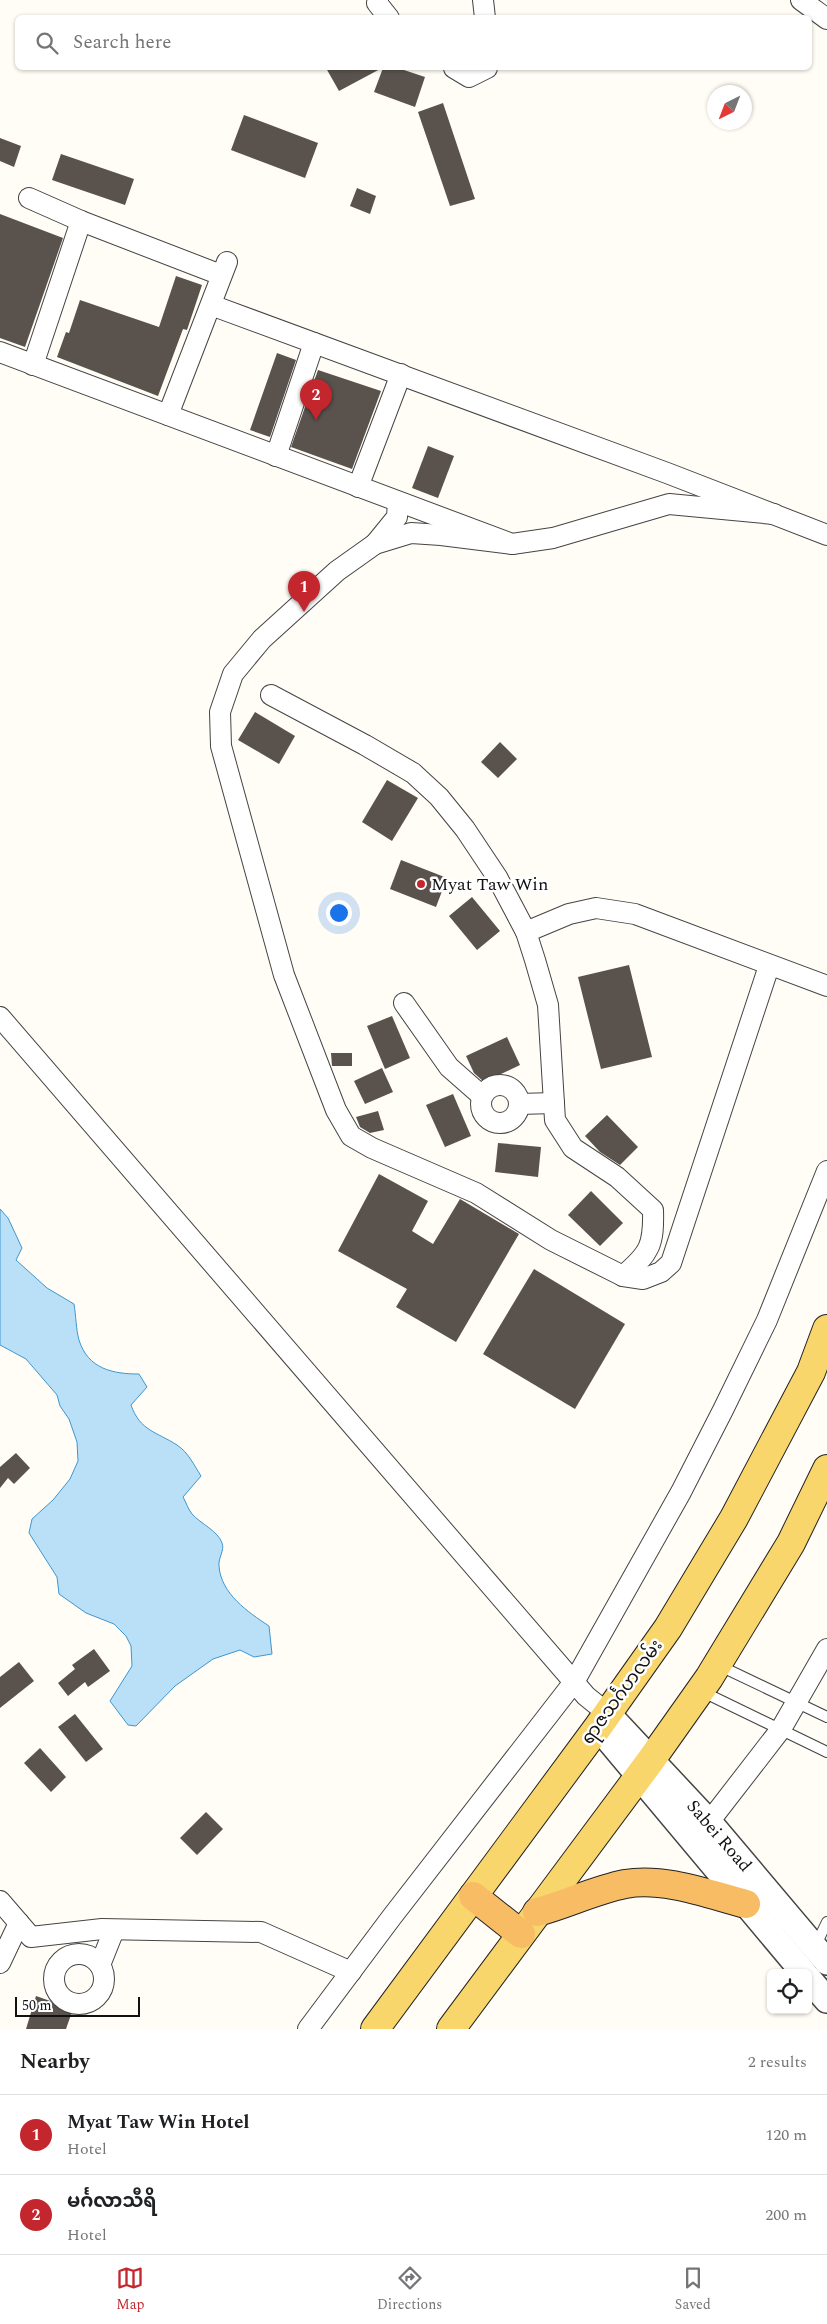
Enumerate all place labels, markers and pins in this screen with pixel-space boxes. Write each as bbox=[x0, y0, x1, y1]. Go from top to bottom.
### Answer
pin: 2 bbox=[300, 379, 332, 420]
pin: 1 bbox=[288, 571, 320, 612]
place label: Myat Taw Win bbox=[431, 871, 548, 898]
marker: Myat Taw Win bbox=[415, 878, 427, 890]

